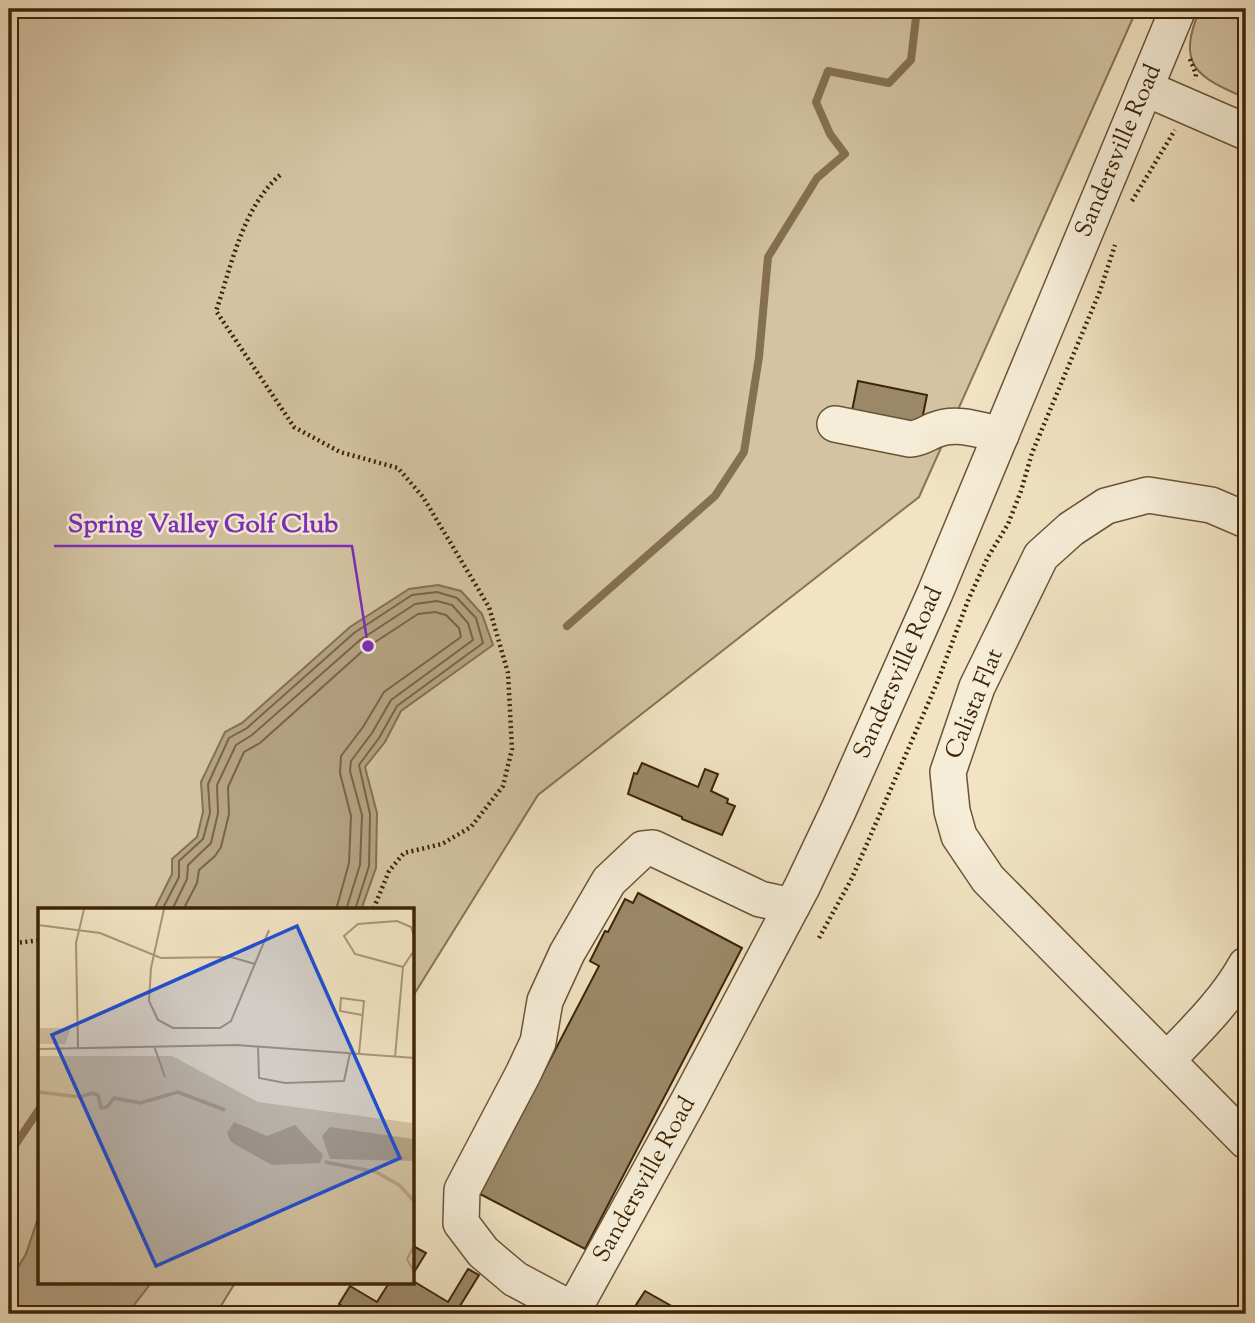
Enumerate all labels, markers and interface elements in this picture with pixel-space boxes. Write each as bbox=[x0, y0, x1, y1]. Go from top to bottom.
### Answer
street label: Sandersville Road bbox=[1067, 59, 1171, 243]
callout: Spring Valley Golf Club bbox=[54, 499, 352, 546]
text: Spring Valley Golf Club bbox=[68, 507, 338, 544]
street label: Sandersville Road bbox=[846, 581, 952, 764]
street label: Calista Flat bbox=[937, 644, 1013, 764]
inset map bbox=[38, 908, 415, 1284]
street label: Sandersville Road bbox=[585, 1090, 705, 1269]

